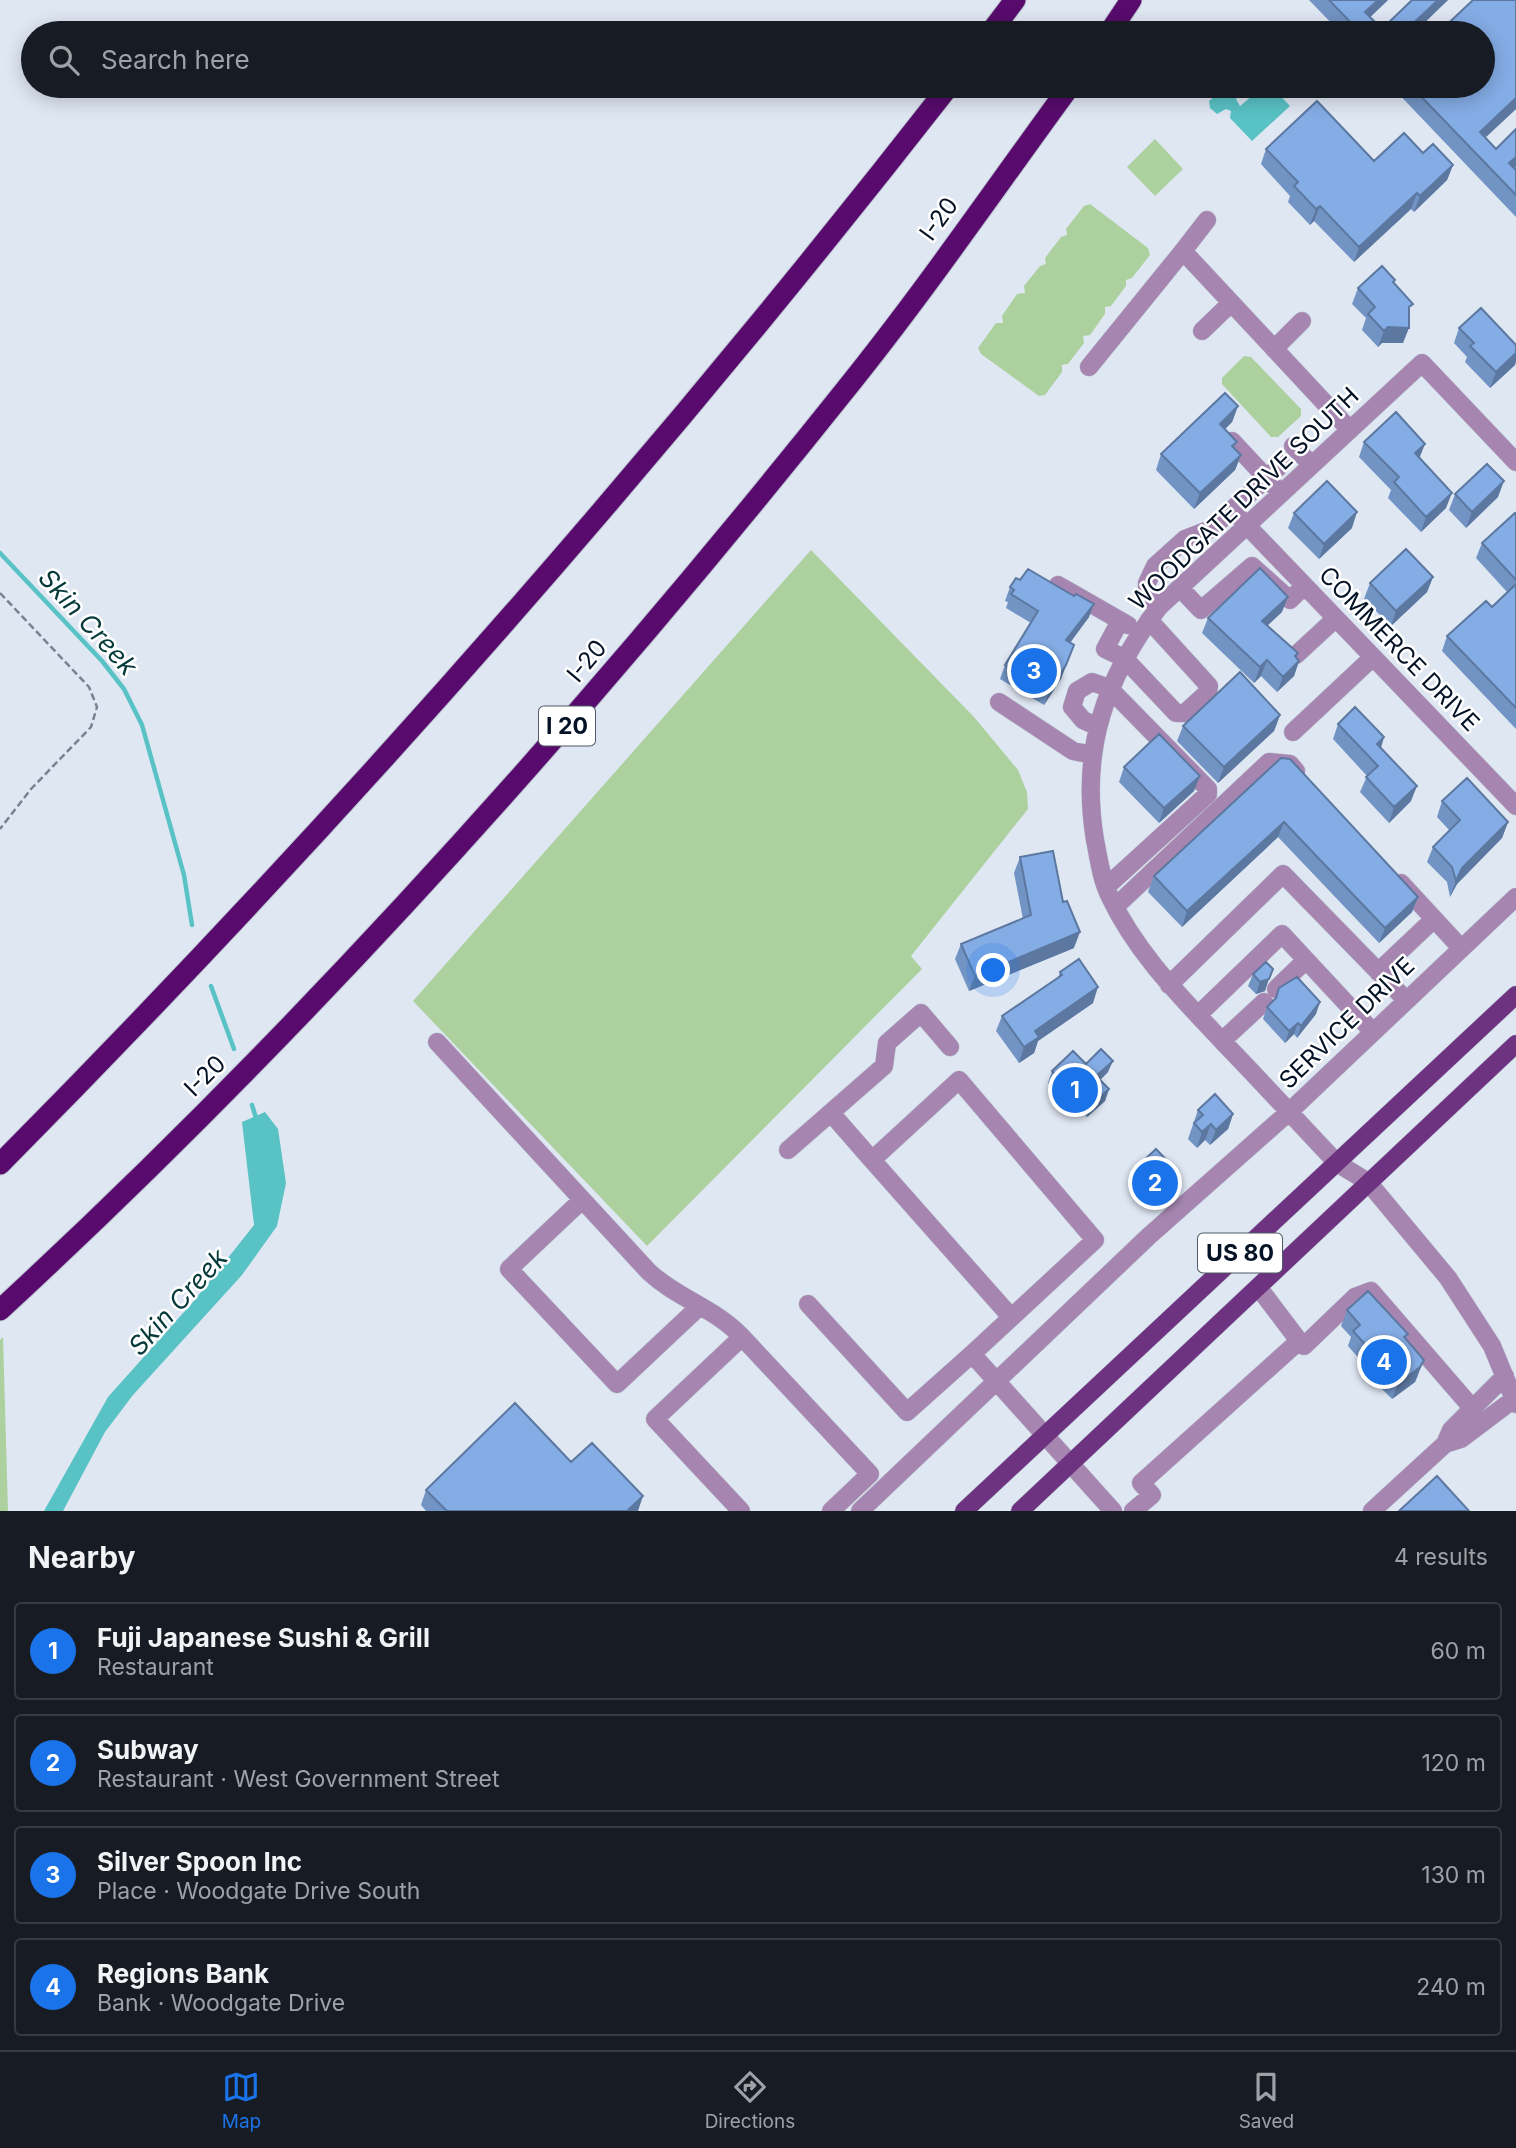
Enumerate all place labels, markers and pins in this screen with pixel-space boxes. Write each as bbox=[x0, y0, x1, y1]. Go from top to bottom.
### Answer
pin: 3 bbox=[1011, 645, 1057, 697]
pin: 1 bbox=[1052, 1064, 1098, 1116]
pin: 2 bbox=[1132, 1157, 1178, 1209]
pin: 4 bbox=[1361, 1336, 1407, 1388]

